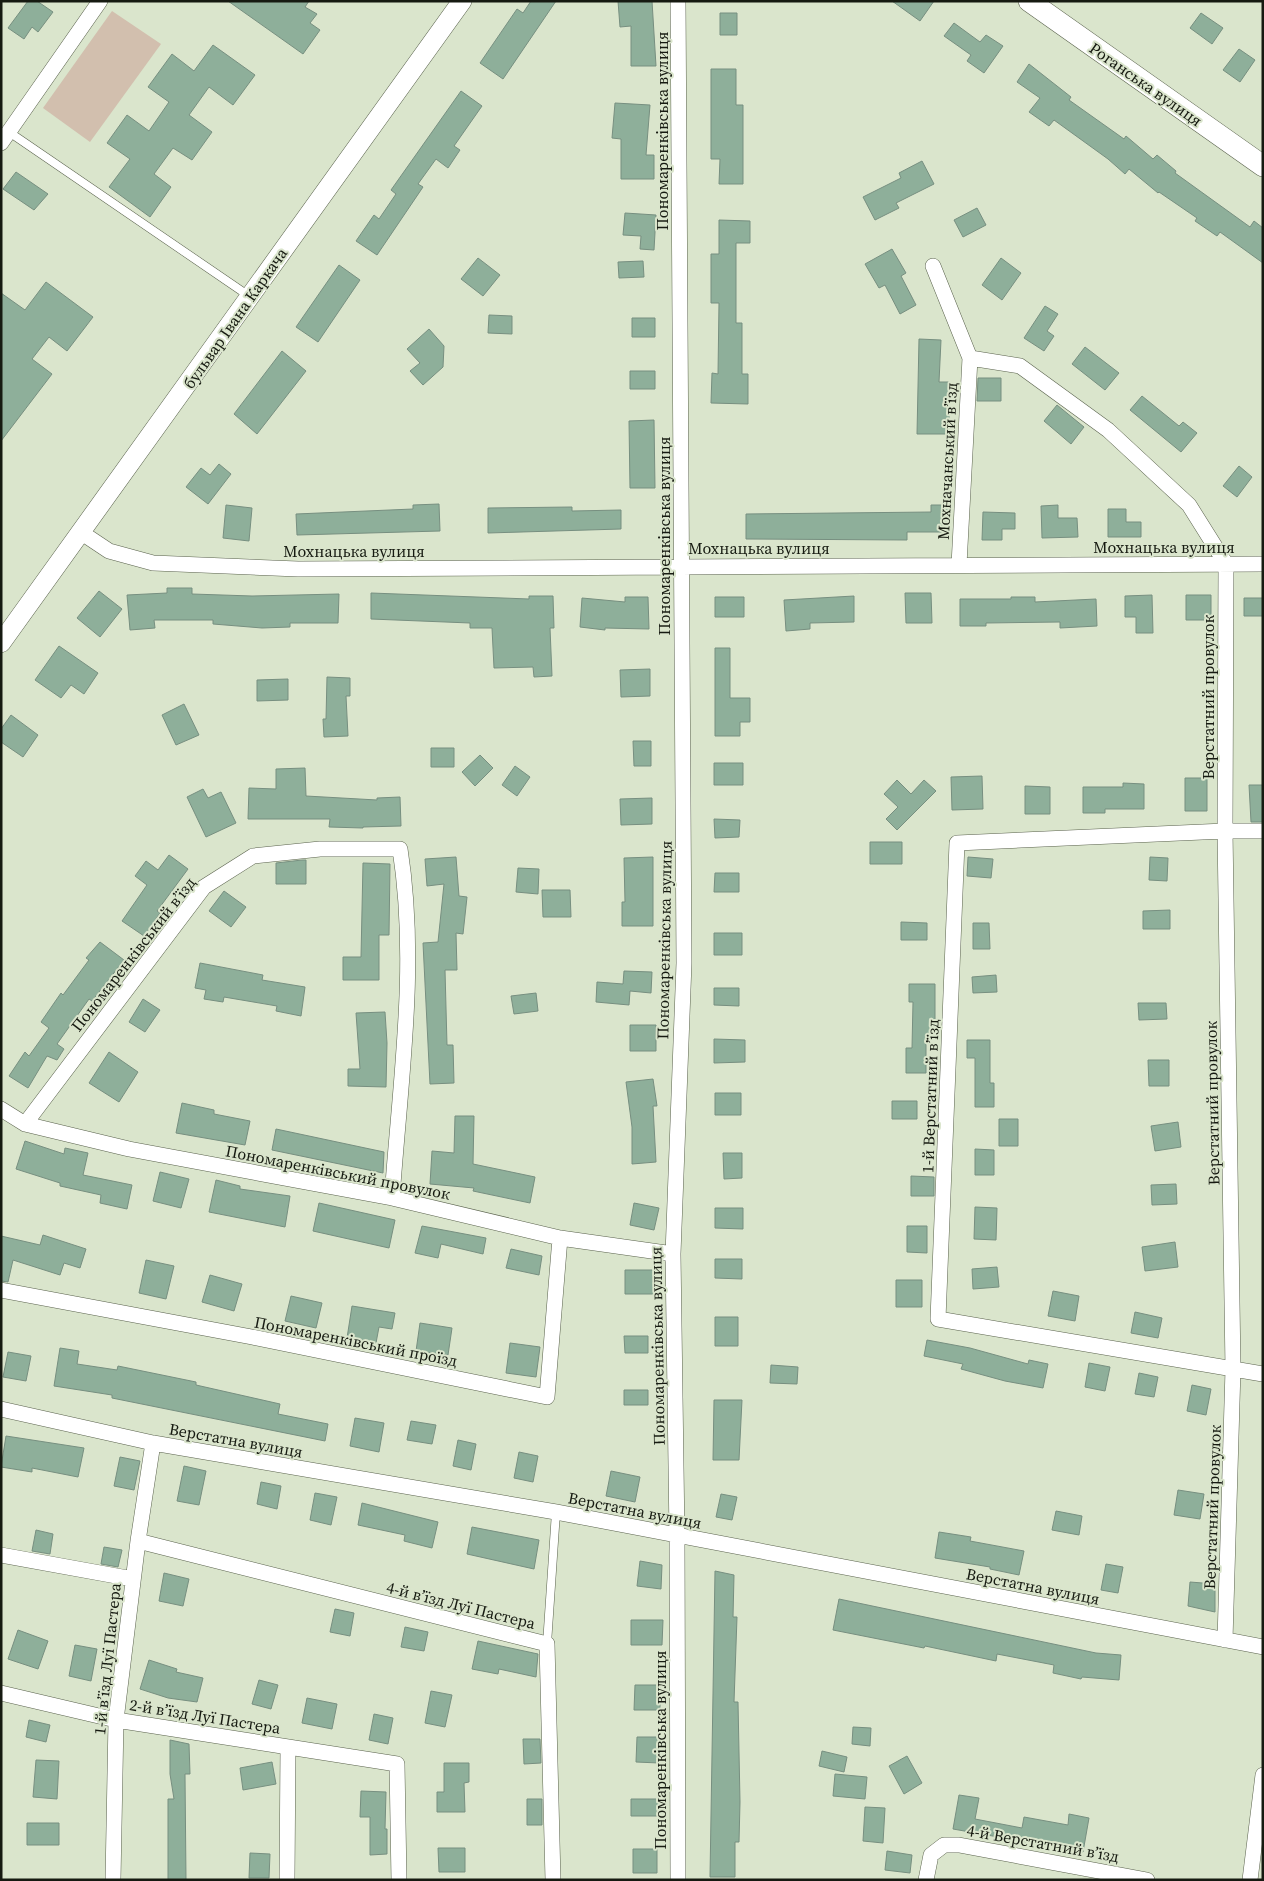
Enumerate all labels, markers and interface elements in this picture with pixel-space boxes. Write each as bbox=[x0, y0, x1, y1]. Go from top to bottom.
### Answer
street label: Пономаренківська вулиця bbox=[651, 32, 673, 230]
street label: Роганська вулиця bbox=[1085, 37, 1207, 131]
street label: бульвар Івана Каркача bbox=[178, 242, 293, 393]
street label: Мохначанський в’їзд bbox=[932, 382, 962, 540]
street label: Пономаренківська вулиця bbox=[653, 437, 675, 635]
street label: Мохнацька вулиця bbox=[1093, 536, 1235, 558]
street label: Мохнацька вулиця bbox=[688, 537, 830, 559]
street label: Мохнацька вулиця bbox=[283, 540, 425, 562]
street label: Верстатний провулок bbox=[1197, 614, 1219, 779]
street label: Пономаренківська вулиця bbox=[651, 840, 677, 1040]
street label: Пономаренківський в’їзд bbox=[66, 872, 200, 1036]
street label: 1-й Верстатний в’їзд bbox=[916, 1019, 944, 1173]
street label: Верстатний провулок bbox=[1200, 1020, 1224, 1186]
street label: Пономаренківський провулок bbox=[224, 1139, 452, 1205]
street label: Пономаренківська вулиця bbox=[644, 1246, 670, 1446]
street label: Пономаренківський проїзд bbox=[252, 1310, 460, 1372]
street label: Верстатна вулиця bbox=[167, 1417, 305, 1463]
street label: Верстатний провулок bbox=[1198, 1424, 1226, 1590]
street label: Верстатна вулиця bbox=[566, 1486, 704, 1534]
street label: Верстатна вулиця bbox=[964, 1562, 1102, 1610]
street label: 4-й в’їзд Луї Пастера bbox=[384, 1576, 539, 1634]
street label: 1-й в’їзд Луї Пастера bbox=[88, 1581, 126, 1736]
street label: Пономаренківська вулиця bbox=[649, 1651, 671, 1849]
street label: 2-й в’їзд Луї Пастера bbox=[128, 1693, 283, 1739]
street label: 4-й Верстатний в’їзд bbox=[965, 1819, 1121, 1867]

